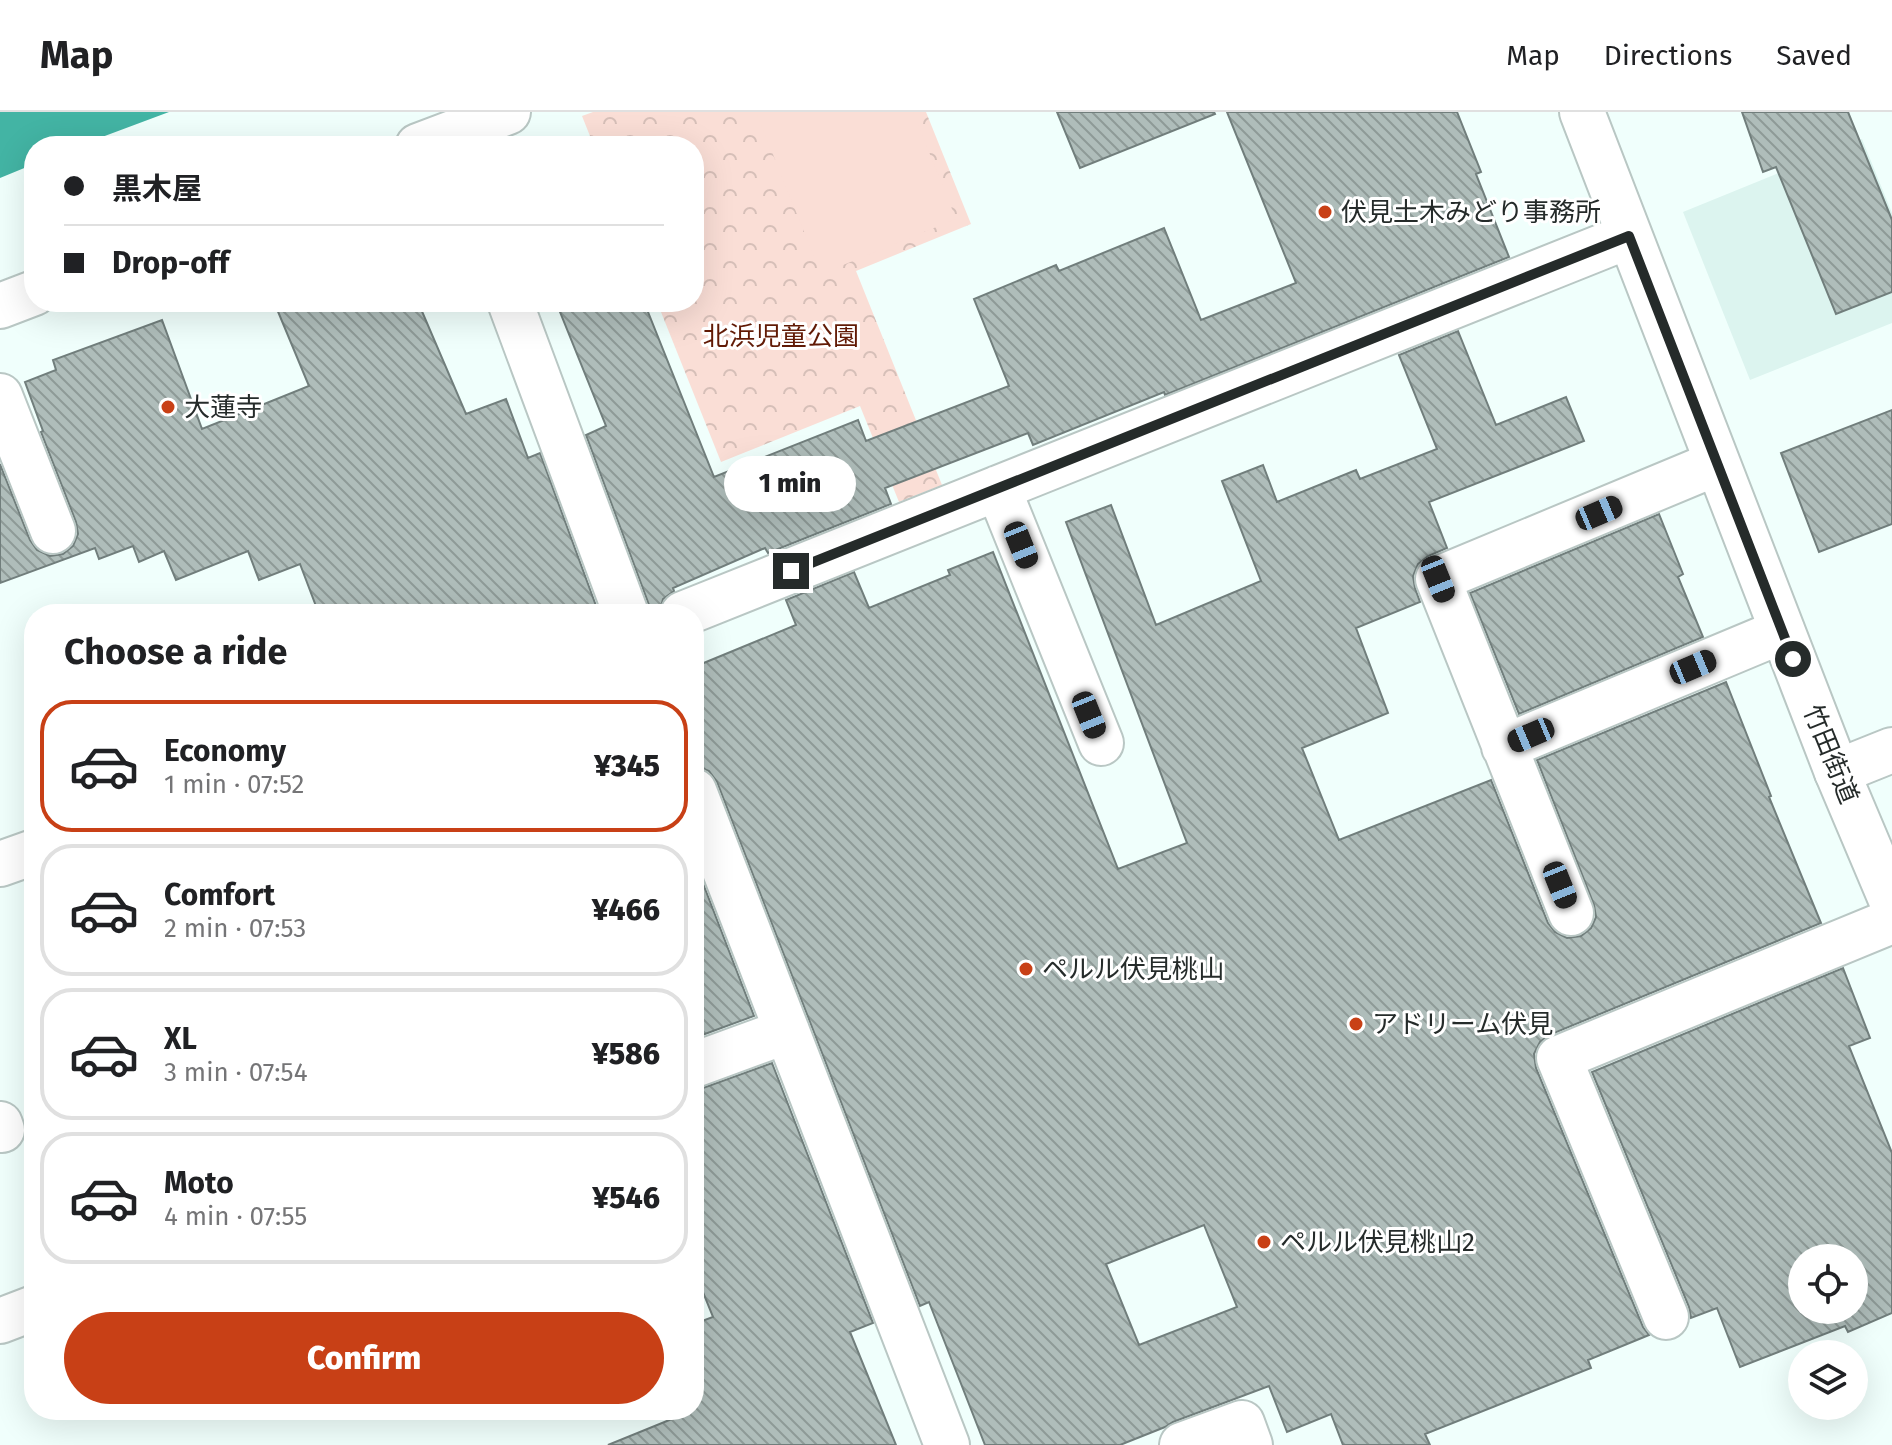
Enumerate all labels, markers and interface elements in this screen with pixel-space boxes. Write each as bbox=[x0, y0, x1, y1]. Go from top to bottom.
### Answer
text: Map bbox=[40, 32, 113, 78]
text: Map bbox=[1506, 39, 1560, 72]
text: Directions bbox=[1604, 39, 1732, 72]
text: Saved bbox=[1776, 39, 1852, 72]
text: 黒木屋 bbox=[112, 171, 202, 207]
place label: 伏見土木みどり事務所 bbox=[1341, 197, 1601, 228]
marker: 伏見土木みどり事務所 bbox=[1316, 203, 1334, 221]
text: Drop-off bbox=[112, 245, 229, 281]
park label: 北浜児童公園 bbox=[703, 321, 859, 352]
place label: 大蓮寺 bbox=[184, 392, 262, 423]
marker: 大蓮寺 bbox=[159, 398, 177, 416]
callout: 1 min bbox=[725, 455, 857, 511]
text: 1 min bbox=[759, 468, 821, 499]
car bbox=[1572, 493, 1626, 533]
car bbox=[1001, 518, 1041, 572]
car bbox=[1418, 552, 1458, 606]
route end bbox=[773, 553, 809, 589]
text: Choose a ride bbox=[64, 630, 287, 674]
route start bbox=[1775, 641, 1811, 677]
car bbox=[1666, 647, 1720, 687]
car bbox=[1069, 688, 1109, 742]
street label: 竹田街道 bbox=[1797, 700, 1864, 808]
car bbox=[1504, 715, 1558, 755]
icon: car bbox=[68, 730, 140, 802]
text: Economy bbox=[164, 733, 286, 769]
text: ¥345 bbox=[594, 748, 660, 784]
text: 1 min · 07:52 bbox=[164, 769, 304, 800]
car bbox=[1540, 858, 1580, 912]
icon: car bbox=[68, 874, 140, 946]
text: Comfort bbox=[164, 877, 275, 913]
text: ¥466 bbox=[592, 892, 660, 928]
text: 2 min · 07:53 bbox=[164, 913, 306, 944]
place label: ペルル伏見桃山 bbox=[1042, 954, 1224, 985]
marker: ペルル伏見桃山 bbox=[1017, 960, 1035, 978]
place label: アドリーム伏見 bbox=[1372, 1009, 1553, 1040]
marker: アドリーム伏見 bbox=[1347, 1015, 1365, 1033]
icon: car bbox=[68, 1018, 140, 1090]
text: XL bbox=[164, 1021, 197, 1057]
text: ¥586 bbox=[592, 1036, 660, 1072]
text: 3 min · 07:54 bbox=[164, 1057, 307, 1088]
icon: car bbox=[68, 1162, 140, 1234]
text: Moto bbox=[164, 1165, 234, 1201]
text: ¥546 bbox=[592, 1180, 660, 1216]
text: 4 min · 07:55 bbox=[164, 1201, 307, 1232]
place label: ペルル伏見桃山2 bbox=[1280, 1227, 1475, 1258]
marker: ペルル伏見桃山2 bbox=[1255, 1233, 1273, 1251]
map controls bbox=[1788, 1244, 1868, 1420]
button: locate bbox=[1788, 1244, 1868, 1324]
button: Confirm bbox=[64, 1312, 664, 1404]
button: layers bbox=[1788, 1340, 1868, 1420]

